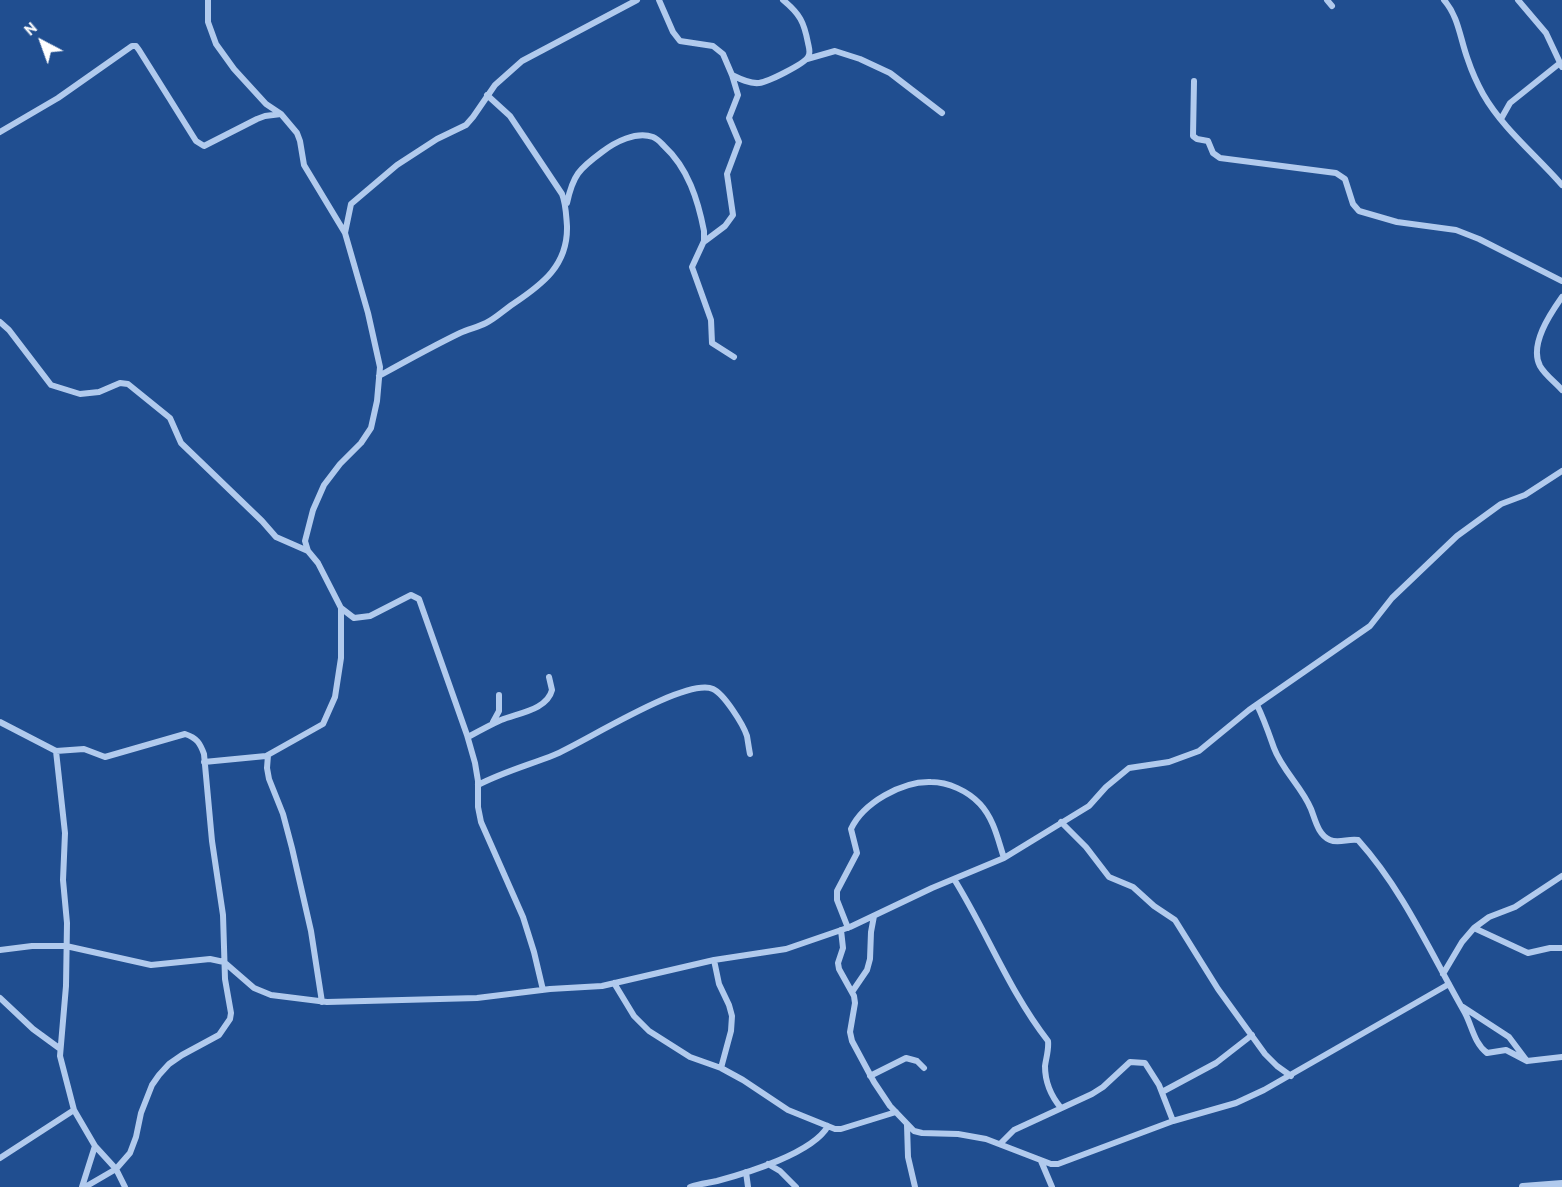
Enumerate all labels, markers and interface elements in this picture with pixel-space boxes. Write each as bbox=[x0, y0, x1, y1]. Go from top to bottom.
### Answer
north arrow bbox=[12, 12, 72, 72]
text: N bbox=[20, 17, 41, 39]

